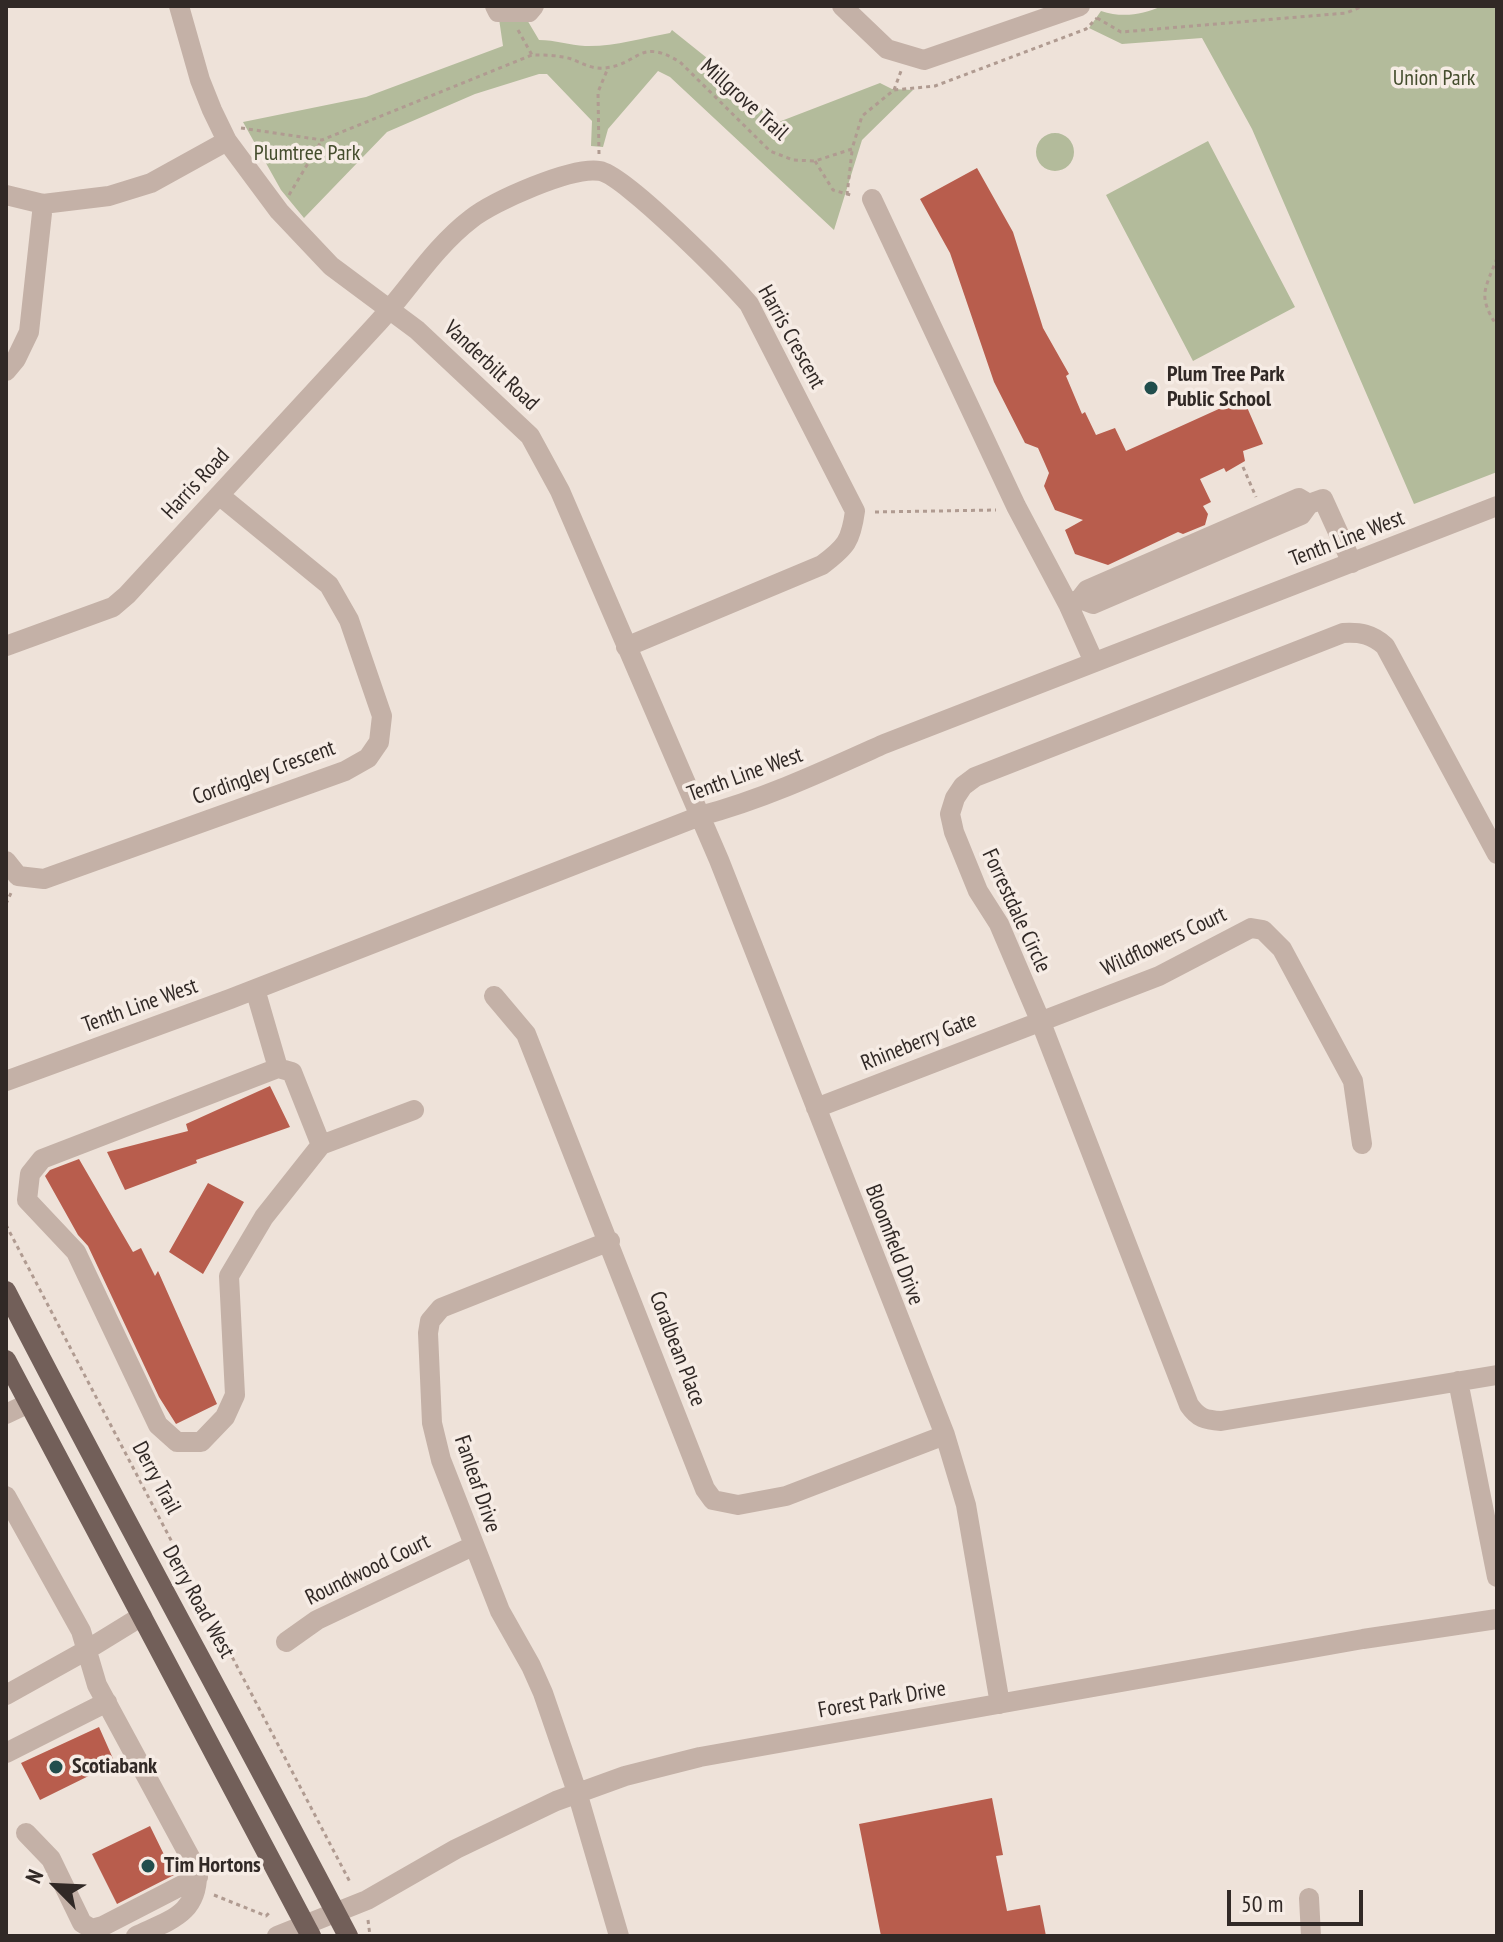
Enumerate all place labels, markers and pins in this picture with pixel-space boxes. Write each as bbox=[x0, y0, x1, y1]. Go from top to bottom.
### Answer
place label: Plum Tree Park Public School bbox=[1167, 362, 1285, 414]
marker: Plum Tree Park Public School bbox=[1142, 379, 1160, 397]
place label: Scotiabank bbox=[72, 1754, 157, 1780]
marker: Scotiabank bbox=[47, 1758, 65, 1776]
place label: Tim Hortons bbox=[164, 1853, 261, 1879]
marker: Tim Hortons bbox=[139, 1857, 157, 1875]

